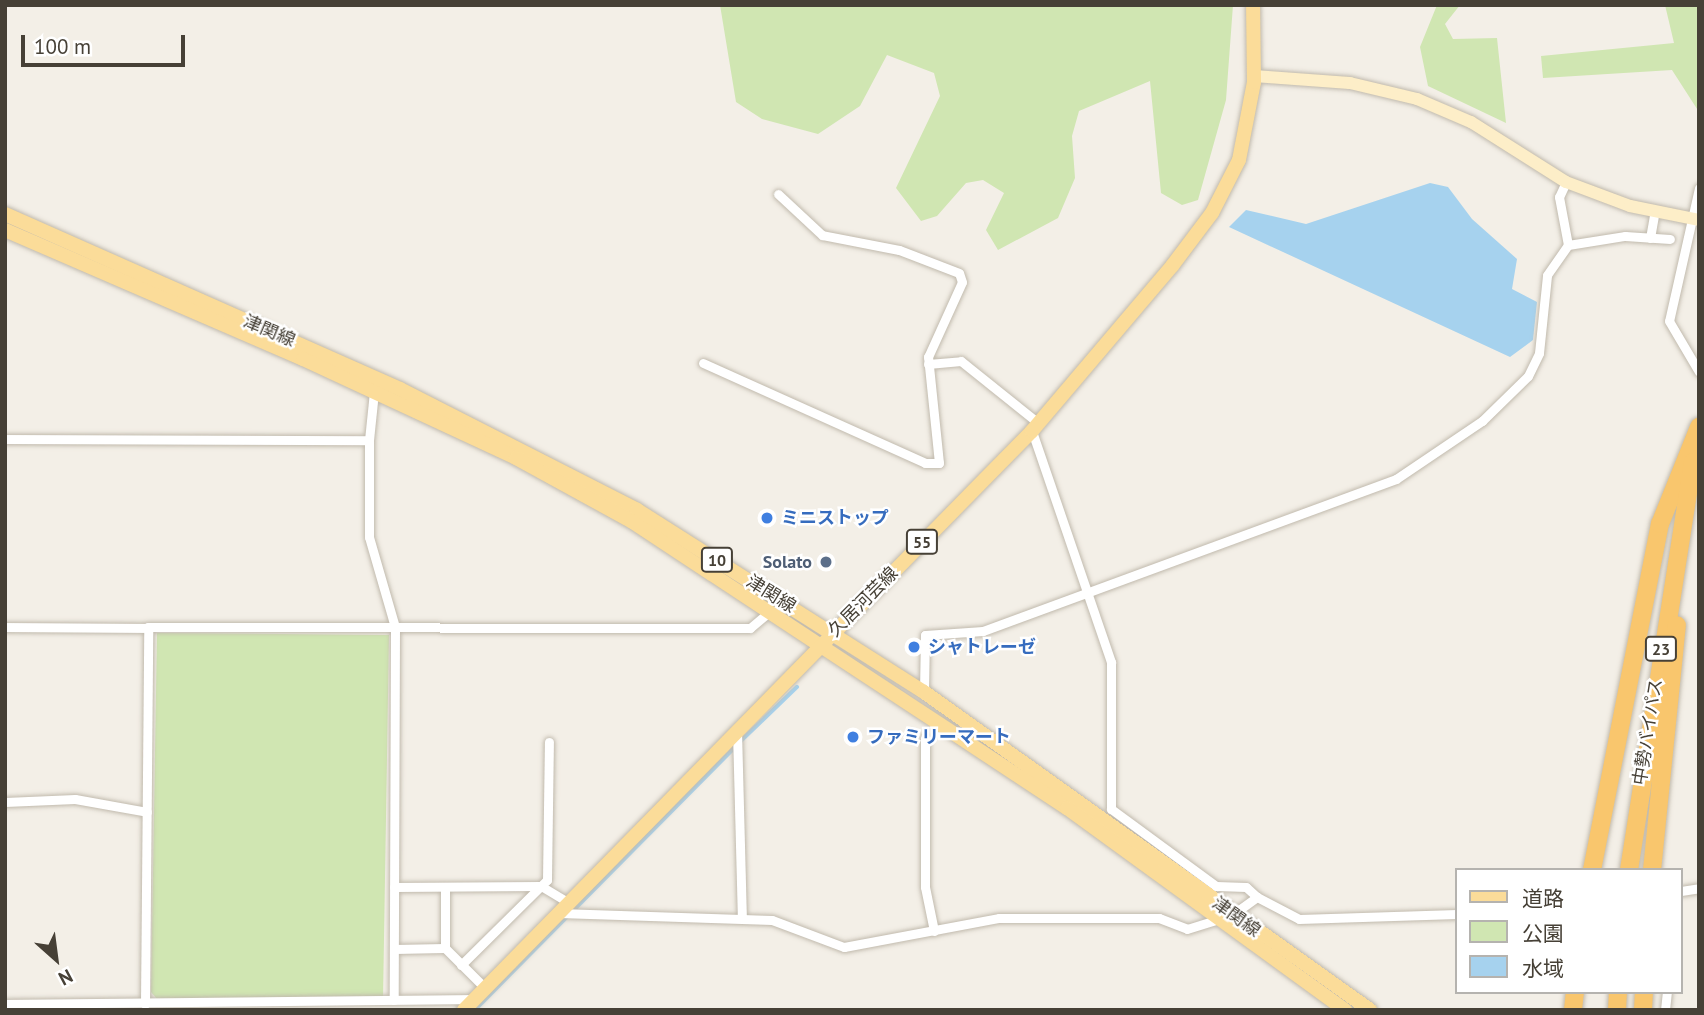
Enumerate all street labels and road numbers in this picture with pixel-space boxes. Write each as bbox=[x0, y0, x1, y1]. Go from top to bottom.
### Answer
street label: 津関線 bbox=[240, 311, 298, 351]
road number: 55 bbox=[904, 530, 940, 554]
road number: 10 bbox=[700, 548, 734, 572]
street label: 久居河芸線 bbox=[824, 563, 902, 641]
street label: 津関線 bbox=[742, 571, 800, 617]
road number: 23 bbox=[1644, 636, 1678, 662]
street label: 中勢バイパス bbox=[1629, 677, 1667, 787]
street label: 津関線 bbox=[1208, 892, 1264, 942]

